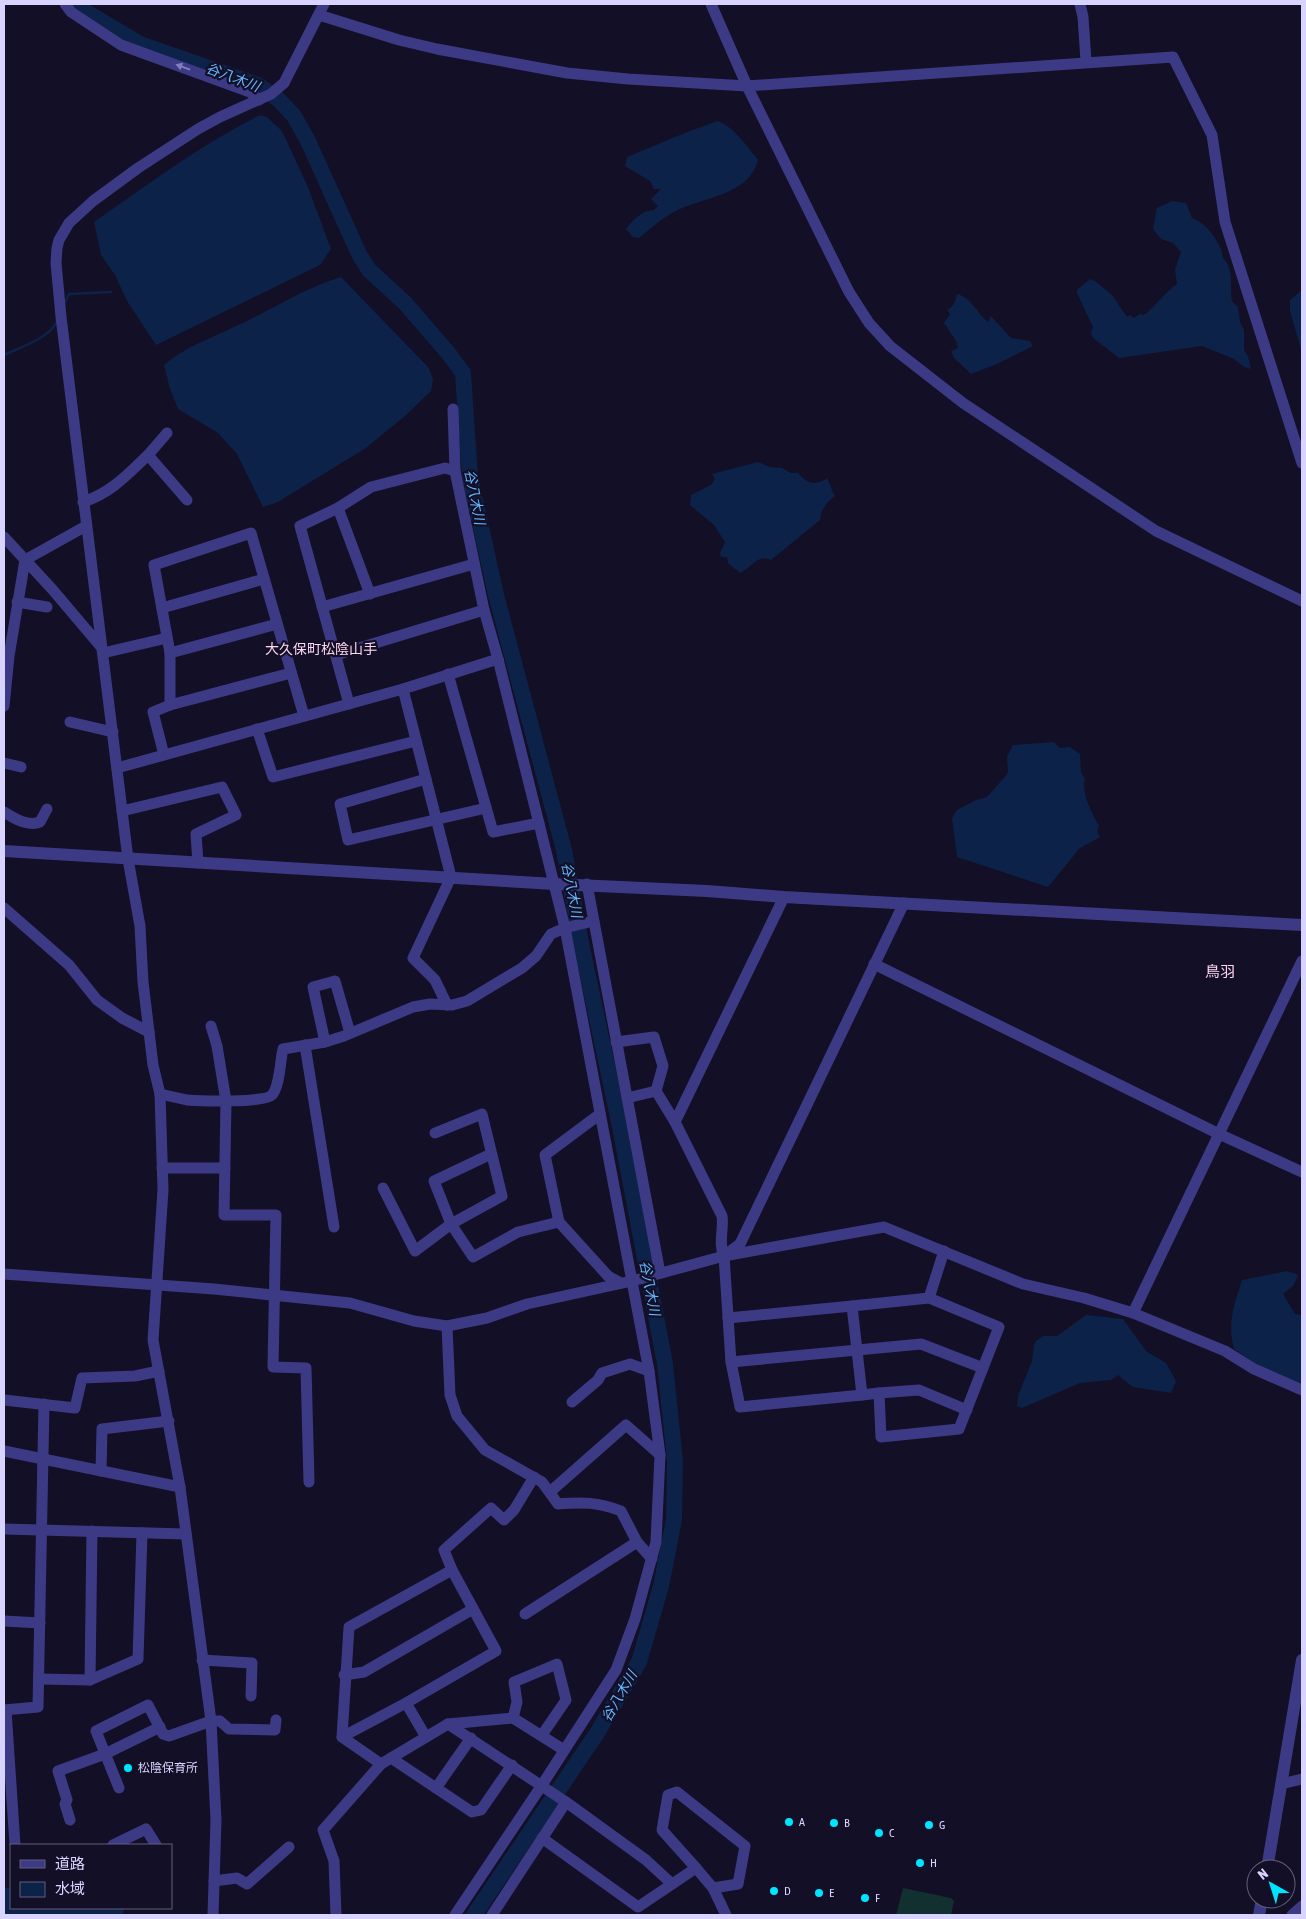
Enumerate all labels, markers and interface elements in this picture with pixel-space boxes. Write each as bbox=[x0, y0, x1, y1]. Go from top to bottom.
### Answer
water label: 谷八木川 bbox=[204, 59, 264, 95]
one-way arrow bbox=[175, 63, 190, 70]
water label: 谷八木川 bbox=[462, 468, 489, 528]
district label: 大久保町松陰山手 bbox=[265, 641, 377, 657]
water label: 谷八木川 bbox=[559, 861, 586, 921]
district label: 鳥羽 bbox=[1205, 963, 1235, 980]
water label: 谷八木川 bbox=[637, 1259, 664, 1319]
water label: 谷八木川 bbox=[598, 1666, 641, 1724]
place label: 松陰保育所 bbox=[138, 1761, 198, 1775]
marker: 松陰保育所 bbox=[122, 1762, 134, 1774]
place label: A bbox=[799, 1815, 805, 1829]
marker: A bbox=[783, 1816, 795, 1828]
place label: B bbox=[844, 1816, 850, 1830]
marker: B bbox=[828, 1817, 840, 1829]
place label: G bbox=[939, 1818, 945, 1832]
marker: G bbox=[923, 1819, 935, 1831]
place label: C bbox=[889, 1826, 895, 1840]
marker: C bbox=[873, 1827, 885, 1839]
legend bbox=[10, 1844, 172, 1909]
text: 道路 bbox=[55, 1855, 85, 1872]
place label: H bbox=[930, 1856, 937, 1870]
marker: H bbox=[914, 1857, 926, 1869]
north arrow bbox=[1246, 1859, 1296, 1909]
text: N bbox=[1255, 1865, 1271, 1883]
text: 水域 bbox=[55, 1880, 85, 1897]
place label: D bbox=[784, 1884, 791, 1898]
marker: D bbox=[768, 1885, 780, 1897]
place label: E bbox=[829, 1886, 834, 1900]
marker: E bbox=[813, 1887, 825, 1899]
place label: F bbox=[875, 1891, 880, 1905]
marker: F bbox=[859, 1892, 871, 1904]

